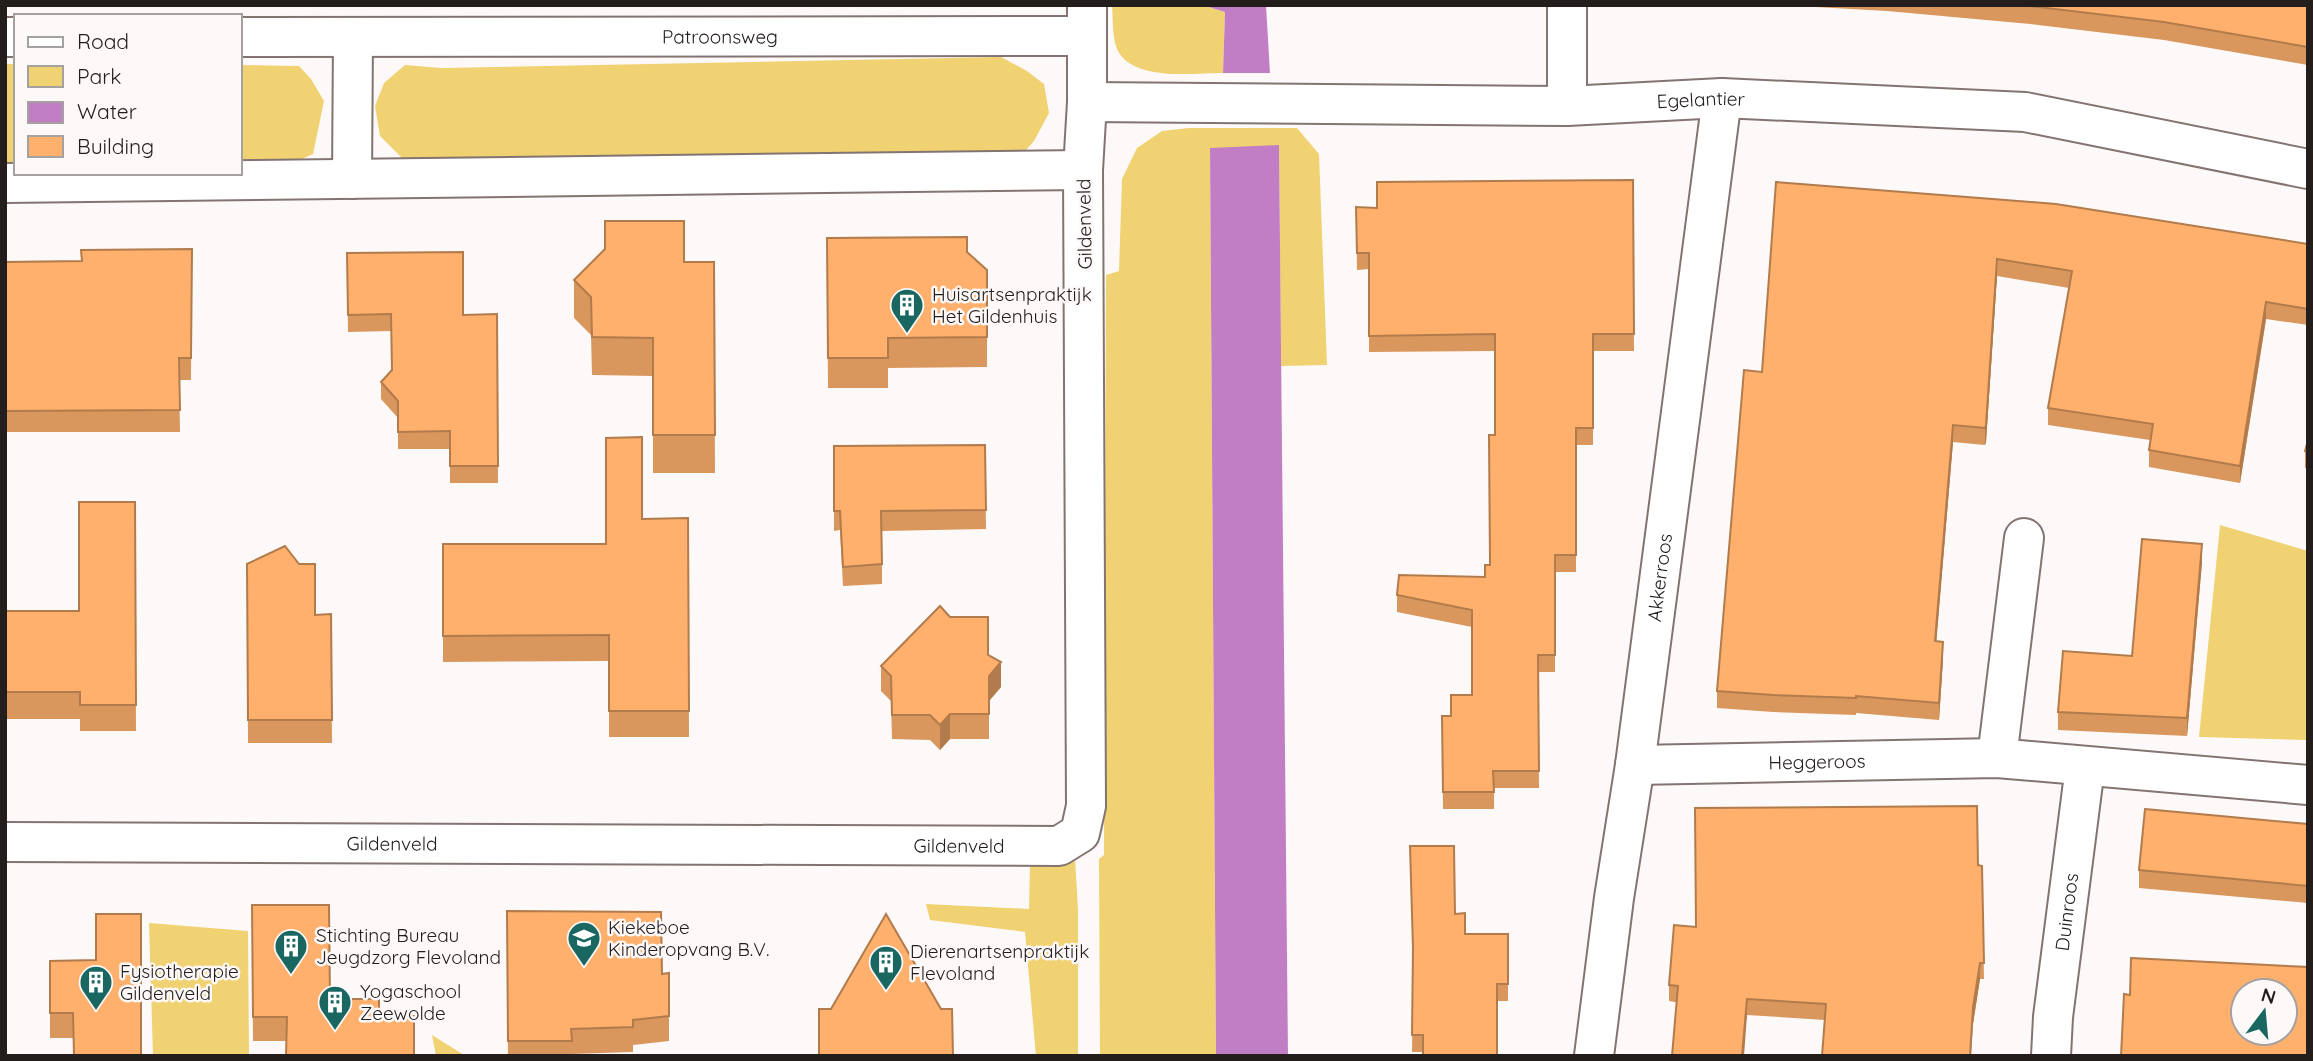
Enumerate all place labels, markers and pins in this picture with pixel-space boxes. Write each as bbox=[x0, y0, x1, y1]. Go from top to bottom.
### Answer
place label: Huisartsenpraktijk Het Gildenhuis bbox=[932, 282, 1092, 328]
building icon: Huisartsenpraktijk Het Gildenhuis bbox=[888, 286, 926, 335]
place label: Kiekeboe Kinderopvang B.V. bbox=[608, 915, 769, 961]
school or university icon: Kiekeboe Kinderopvang B.V. bbox=[565, 919, 603, 968]
place label: Stichting Bureau Jeugdzorg Flevoland bbox=[316, 923, 501, 969]
building icon: Stichting Bureau Jeugdzorg Flevoland bbox=[272, 927, 310, 976]
place label: Dierenartsenpraktijk Flevoland bbox=[910, 939, 1089, 985]
building icon: Dierenartsenpraktijk Flevoland bbox=[867, 943, 905, 992]
place label: Fysiotherapie Gildenveld bbox=[120, 959, 239, 1005]
building icon: Fysiotherapie Gildenveld bbox=[77, 963, 115, 1012]
place label: Yogaschool Zeewolde bbox=[360, 979, 461, 1025]
building icon: Yogaschool Zeewolde bbox=[316, 983, 354, 1032]

